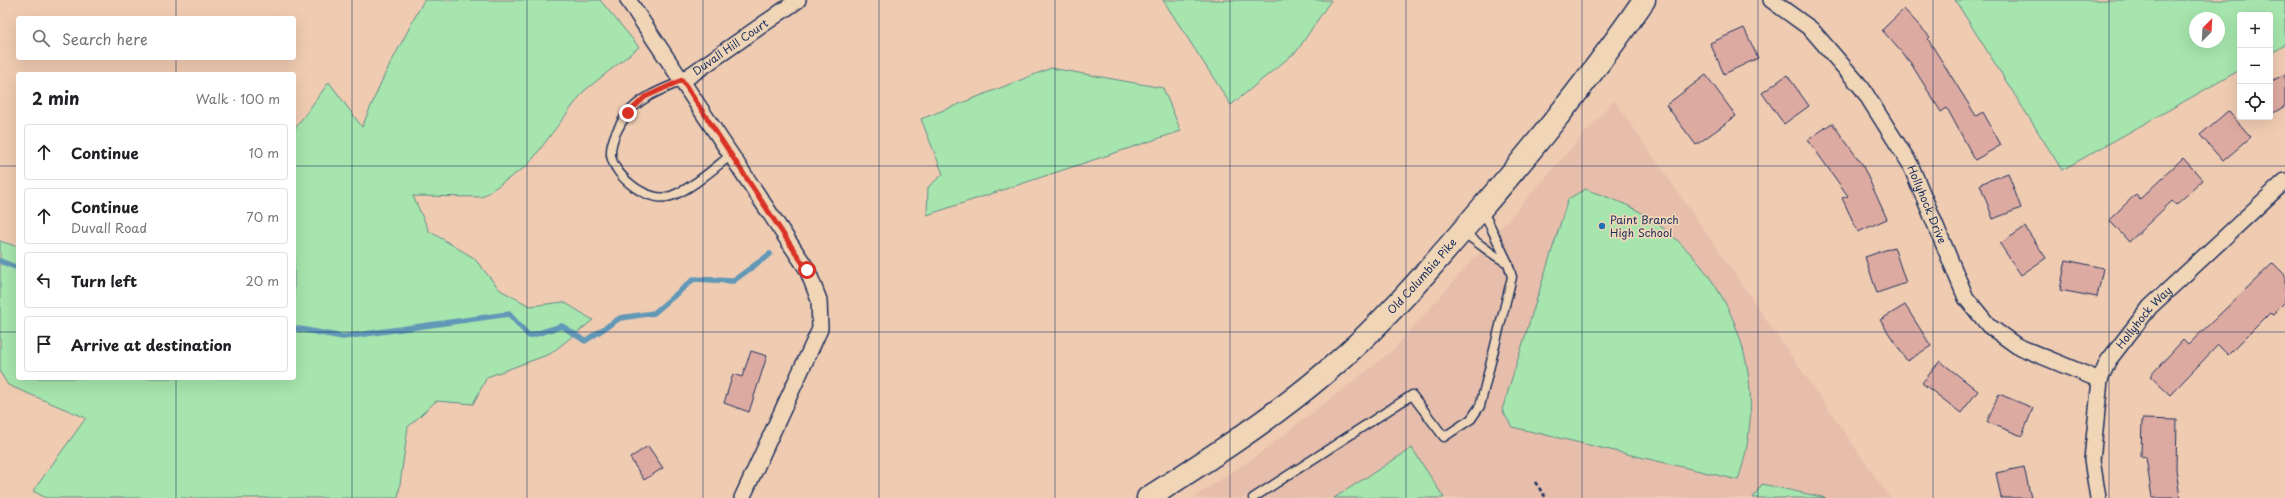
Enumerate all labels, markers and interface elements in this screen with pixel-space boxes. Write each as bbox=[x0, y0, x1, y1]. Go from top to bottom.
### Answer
north arrow bbox=[2189, 12, 2225, 48]
map controls bbox=[2237, 12, 2273, 120]
button: + bbox=[2237, 12, 2273, 48]
street label: Duvall Hill Court bbox=[689, 14, 772, 79]
search box bbox=[16, 16, 296, 60]
icon: search bbox=[30, 27, 52, 49]
text: Search here bbox=[62, 27, 148, 50]
button: − bbox=[2237, 48, 2273, 84]
button: locate bbox=[2237, 84, 2273, 120]
text: 2 min bbox=[32, 85, 79, 111]
text: Walk · 100 m bbox=[196, 89, 280, 108]
route end bbox=[619, 104, 637, 122]
icon: ahead bbox=[33, 141, 55, 163]
text: Continue bbox=[71, 141, 139, 164]
text: 10 m bbox=[249, 143, 279, 162]
street label: Hollyhock Drive bbox=[1903, 162, 1951, 246]
text: Continue bbox=[71, 195, 139, 218]
icon: ahead bbox=[33, 205, 55, 227]
text: 70 m bbox=[246, 207, 279, 226]
place label: Paint Branch High School bbox=[1610, 211, 1679, 241]
text: Duvall Road bbox=[71, 218, 147, 237]
marker: Paint Branch High School bbox=[1597, 221, 1607, 231]
street label: Old Columbia Pike bbox=[1383, 234, 1461, 318]
route start bbox=[798, 261, 816, 279]
icon: left bbox=[33, 269, 55, 291]
text: Turn left bbox=[71, 269, 137, 292]
text: 20 m bbox=[245, 271, 279, 290]
street label: Hollyhock Way bbox=[2111, 282, 2175, 352]
icon: arrive bbox=[33, 333, 55, 355]
text: Arrive at destination bbox=[71, 333, 232, 356]

